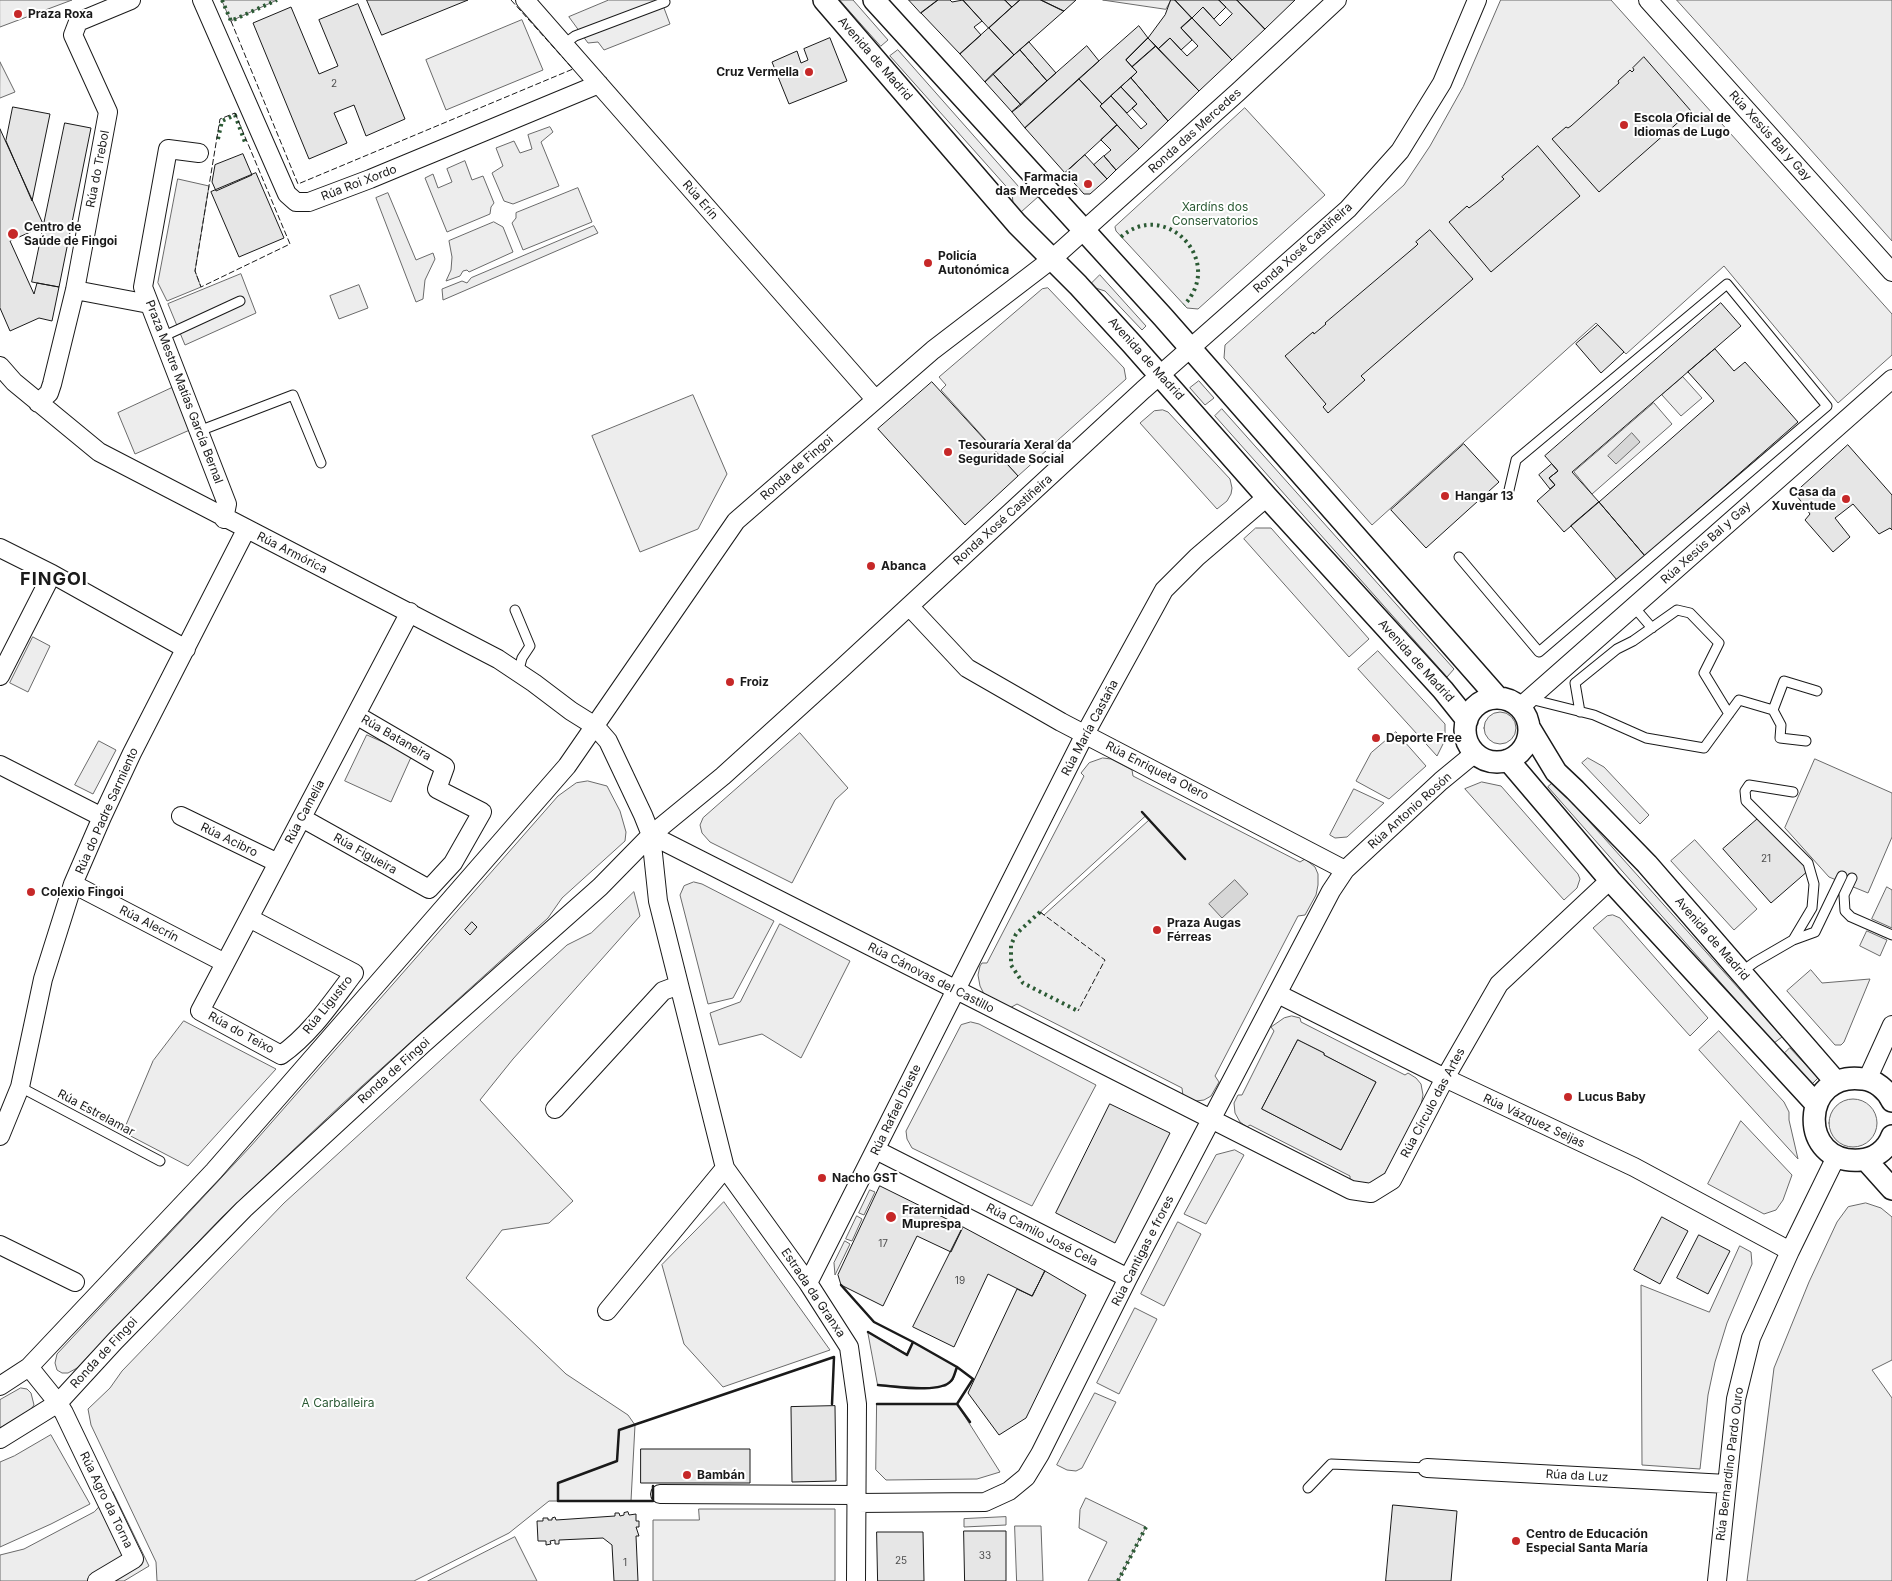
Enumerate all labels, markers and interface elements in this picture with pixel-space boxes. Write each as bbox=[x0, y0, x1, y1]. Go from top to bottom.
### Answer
place label: Praza Roxa bbox=[28, 7, 93, 21]
marker: Praza Roxa bbox=[12, 8, 24, 20]
street label: Avenida de Madrid bbox=[835, 14, 915, 104]
place label: Cruz Vermella bbox=[716, 65, 799, 79]
marker: Cruz Vermella bbox=[803, 66, 815, 78]
house number: 2 bbox=[331, 78, 337, 90]
street label: Ronda das Mercedes bbox=[1146, 86, 1244, 176]
street label: Rúa Xesús Bal y Gay bbox=[1726, 88, 1814, 184]
place label: Escola Oficial de Idiomas de Lugo bbox=[1634, 111, 1731, 139]
marker: Escola Oficial de Idiomas de Lugo bbox=[1618, 119, 1630, 131]
street label: Rúa do Trebol bbox=[83, 129, 113, 209]
street label: Rúa Roi Xordo bbox=[319, 162, 399, 204]
place label: Farmacia das Mercedes bbox=[995, 170, 1078, 198]
street label: Rúa Erín bbox=[679, 178, 721, 222]
marker: Farmacia das Mercedes bbox=[1082, 178, 1094, 190]
park label: Xardíns dos Conservatorios bbox=[1172, 200, 1258, 228]
street label: Ronda Xosé Castiñeira bbox=[1251, 200, 1355, 296]
place label: Centro de Saúde de Fingoi bbox=[24, 220, 117, 248]
marker: Centro de Saúde de Fingoi bbox=[6, 227, 20, 241]
place label: Policía Autonómica bbox=[938, 249, 1009, 277]
marker: Policía Autonómica bbox=[922, 257, 934, 269]
street label: Praza Mestre Matías García Bernal bbox=[142, 298, 226, 486]
street label: Avenida de Madrid bbox=[1105, 315, 1187, 403]
street label: Ronda de Fingoi bbox=[758, 433, 836, 503]
place label: Tesouraría Xeral da Seguridade Social bbox=[958, 438, 1071, 466]
marker: Tesouraría Xeral da Seguridade Social bbox=[942, 446, 954, 458]
street label: Ronda Xosé Castiñeira bbox=[951, 472, 1055, 568]
place label: Casa da Xuventude bbox=[1771, 485, 1836, 513]
place label: Hangar 13 bbox=[1455, 489, 1514, 503]
marker: Hangar 13 bbox=[1439, 490, 1451, 502]
marker: Casa da Xuventude bbox=[1840, 493, 1852, 505]
street label: Rúa Xesús Bal y Gay bbox=[1658, 499, 1754, 587]
street label: Rúa Armórica bbox=[254, 529, 330, 577]
place label: Abanca bbox=[881, 559, 926, 573]
marker: Abanca bbox=[865, 560, 877, 572]
district label: FINGOI bbox=[19, 569, 89, 591]
street label: Avenida de Madrid bbox=[1375, 617, 1457, 705]
place label: Froiz bbox=[740, 675, 769, 689]
marker: Froiz bbox=[724, 676, 736, 688]
street label: Rúa María Castaña bbox=[1059, 678, 1121, 778]
street label: Rúa Bataneira bbox=[358, 712, 434, 764]
place label: Deporte Free bbox=[1386, 731, 1462, 745]
marker: Deporte Free bbox=[1370, 732, 1382, 744]
street label: Rúa Enriqueta Otero bbox=[1103, 739, 1211, 803]
street label: Rúa do Padre Sarmiento bbox=[73, 746, 141, 876]
street label: Rúa Antonio Rosón bbox=[1365, 770, 1455, 852]
street label: Rúa Camelia bbox=[282, 777, 328, 847]
street label: Rúa Acibro bbox=[198, 820, 260, 860]
street label: Rúa Figueira bbox=[331, 831, 399, 877]
house number: 21 bbox=[1761, 853, 1771, 865]
place label: Colexio Fingoi bbox=[41, 885, 124, 899]
marker: Colexio Fingoi bbox=[25, 886, 37, 898]
street label: Avenida de Madrid bbox=[1672, 894, 1752, 984]
street label: Rúa Alecrín bbox=[117, 903, 181, 945]
place label: Praza Augas Férreas bbox=[1167, 916, 1241, 944]
marker: Praza Augas Férreas bbox=[1151, 924, 1163, 936]
street label: Rúa Cánovas del Castillo bbox=[865, 940, 997, 1016]
street label: Rúa Ligustro bbox=[300, 973, 356, 1037]
street label: Rúa do Teixo bbox=[206, 1009, 276, 1057]
street label: Ronda de Fingoi bbox=[355, 1035, 433, 1107]
street label: Rúa Círculo das Artes bbox=[1398, 1046, 1468, 1160]
street label: Rúa Rafael Dieste bbox=[868, 1062, 924, 1158]
street label: Rúa Estrelamar bbox=[55, 1087, 137, 1139]
place label: Lucus Baby bbox=[1578, 1090, 1646, 1104]
street label: Rúa Vázquez Seijas bbox=[1481, 1091, 1587, 1151]
marker: Lucus Baby bbox=[1562, 1091, 1574, 1103]
place label: Nacho GST bbox=[832, 1171, 898, 1185]
marker: Nacho GST bbox=[816, 1172, 828, 1184]
street label: Rúa Cantigas e frores bbox=[1109, 1193, 1177, 1309]
street label: Rúa Camilo José Cela bbox=[984, 1201, 1100, 1269]
place label: Fraternidad Muprespa bbox=[902, 1203, 970, 1231]
marker: Fraternidad Muprespa bbox=[884, 1210, 898, 1224]
house number: 17 bbox=[878, 1238, 888, 1250]
street label: Estrada da Granxa bbox=[778, 1246, 848, 1340]
house number: 19 bbox=[955, 1275, 965, 1287]
street label: Ronda de Fingoi bbox=[68, 1315, 140, 1391]
street label: Rúa Bernardino Pardo Ouro bbox=[1713, 1386, 1747, 1542]
park label: A Carballeira bbox=[301, 1396, 375, 1410]
street label: Rúa Agro da Torna bbox=[76, 1449, 136, 1551]
street label: Rúa da Luz bbox=[1545, 1467, 1609, 1485]
place label: Bambán bbox=[697, 1468, 745, 1482]
marker: Bambán bbox=[681, 1469, 693, 1481]
place label: Centro de Educación Especial Santa María bbox=[1526, 1527, 1648, 1555]
marker: Centro de Educación Especial Santa María bbox=[1510, 1535, 1522, 1547]
house number: 33 bbox=[979, 1550, 991, 1562]
house number: 25 bbox=[895, 1555, 907, 1567]
house number: 1 bbox=[623, 1557, 627, 1569]

